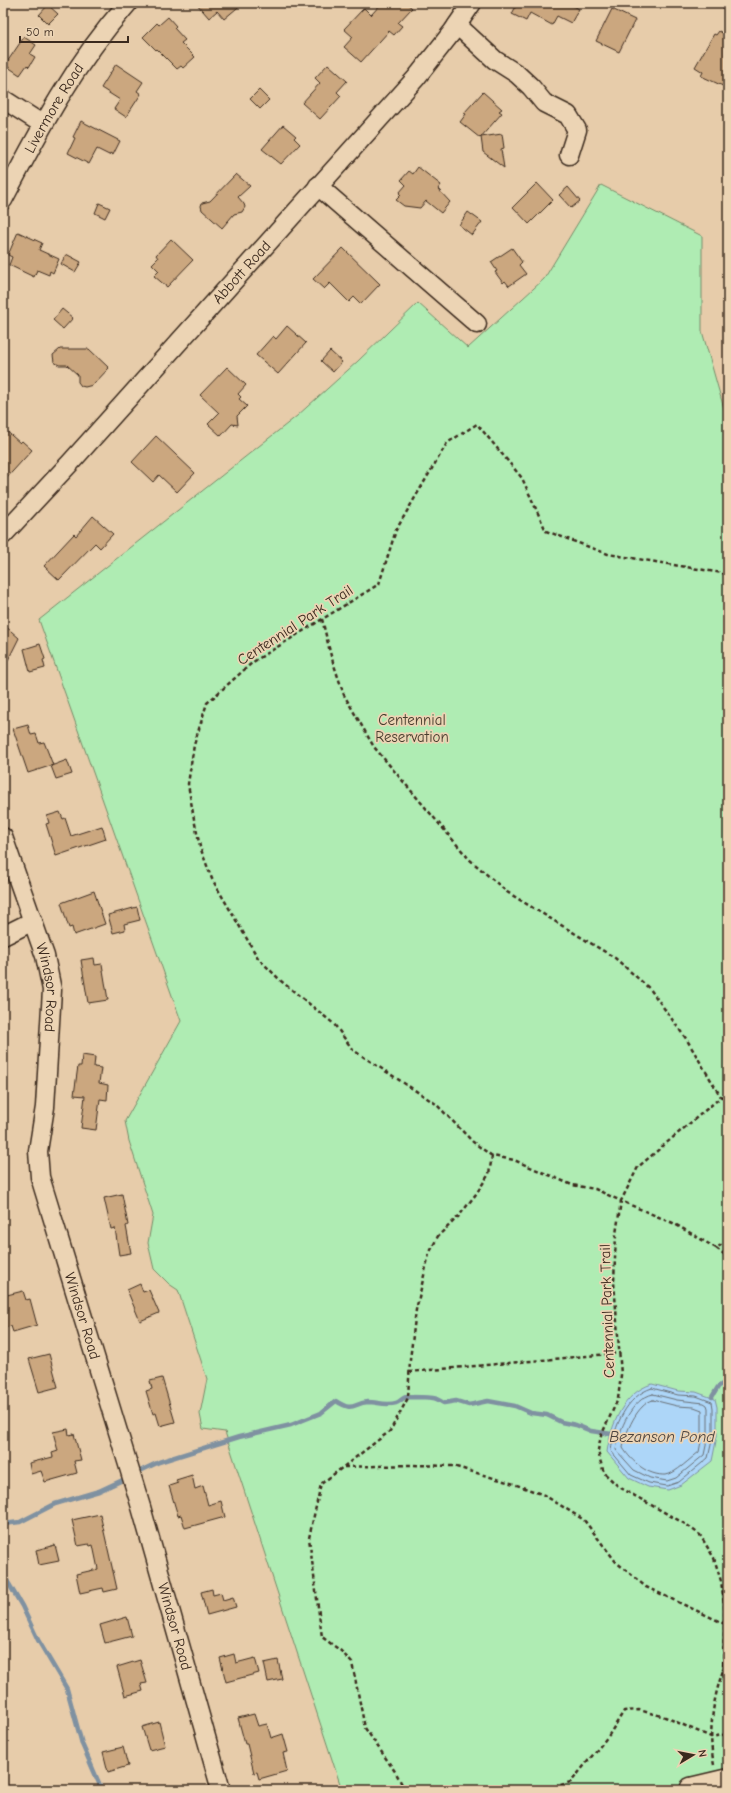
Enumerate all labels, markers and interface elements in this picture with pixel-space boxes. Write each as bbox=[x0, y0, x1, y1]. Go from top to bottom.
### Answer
scale bar bbox=[20, 18, 128, 44]
text: 50 m bbox=[26, 25, 54, 39]
street label: Livermore Road bbox=[20, 60, 88, 156]
street label: Abbott Road bbox=[209, 237, 275, 307]
street label: Centennial Park Trail bbox=[234, 581, 356, 669]
park label: Centennial Reservation bbox=[375, 711, 449, 746]
street label: Windsor Road bbox=[32, 940, 61, 1033]
street label: Centennial Park Trail bbox=[596, 1244, 618, 1378]
street label: Windsor Road bbox=[61, 1270, 104, 1362]
water label: Bezanson Pond bbox=[609, 1428, 715, 1446]
street label: Windsor Road bbox=[154, 1581, 196, 1672]
north arrow bbox=[673, 1735, 713, 1775]
text: N bbox=[695, 1749, 709, 1758]

